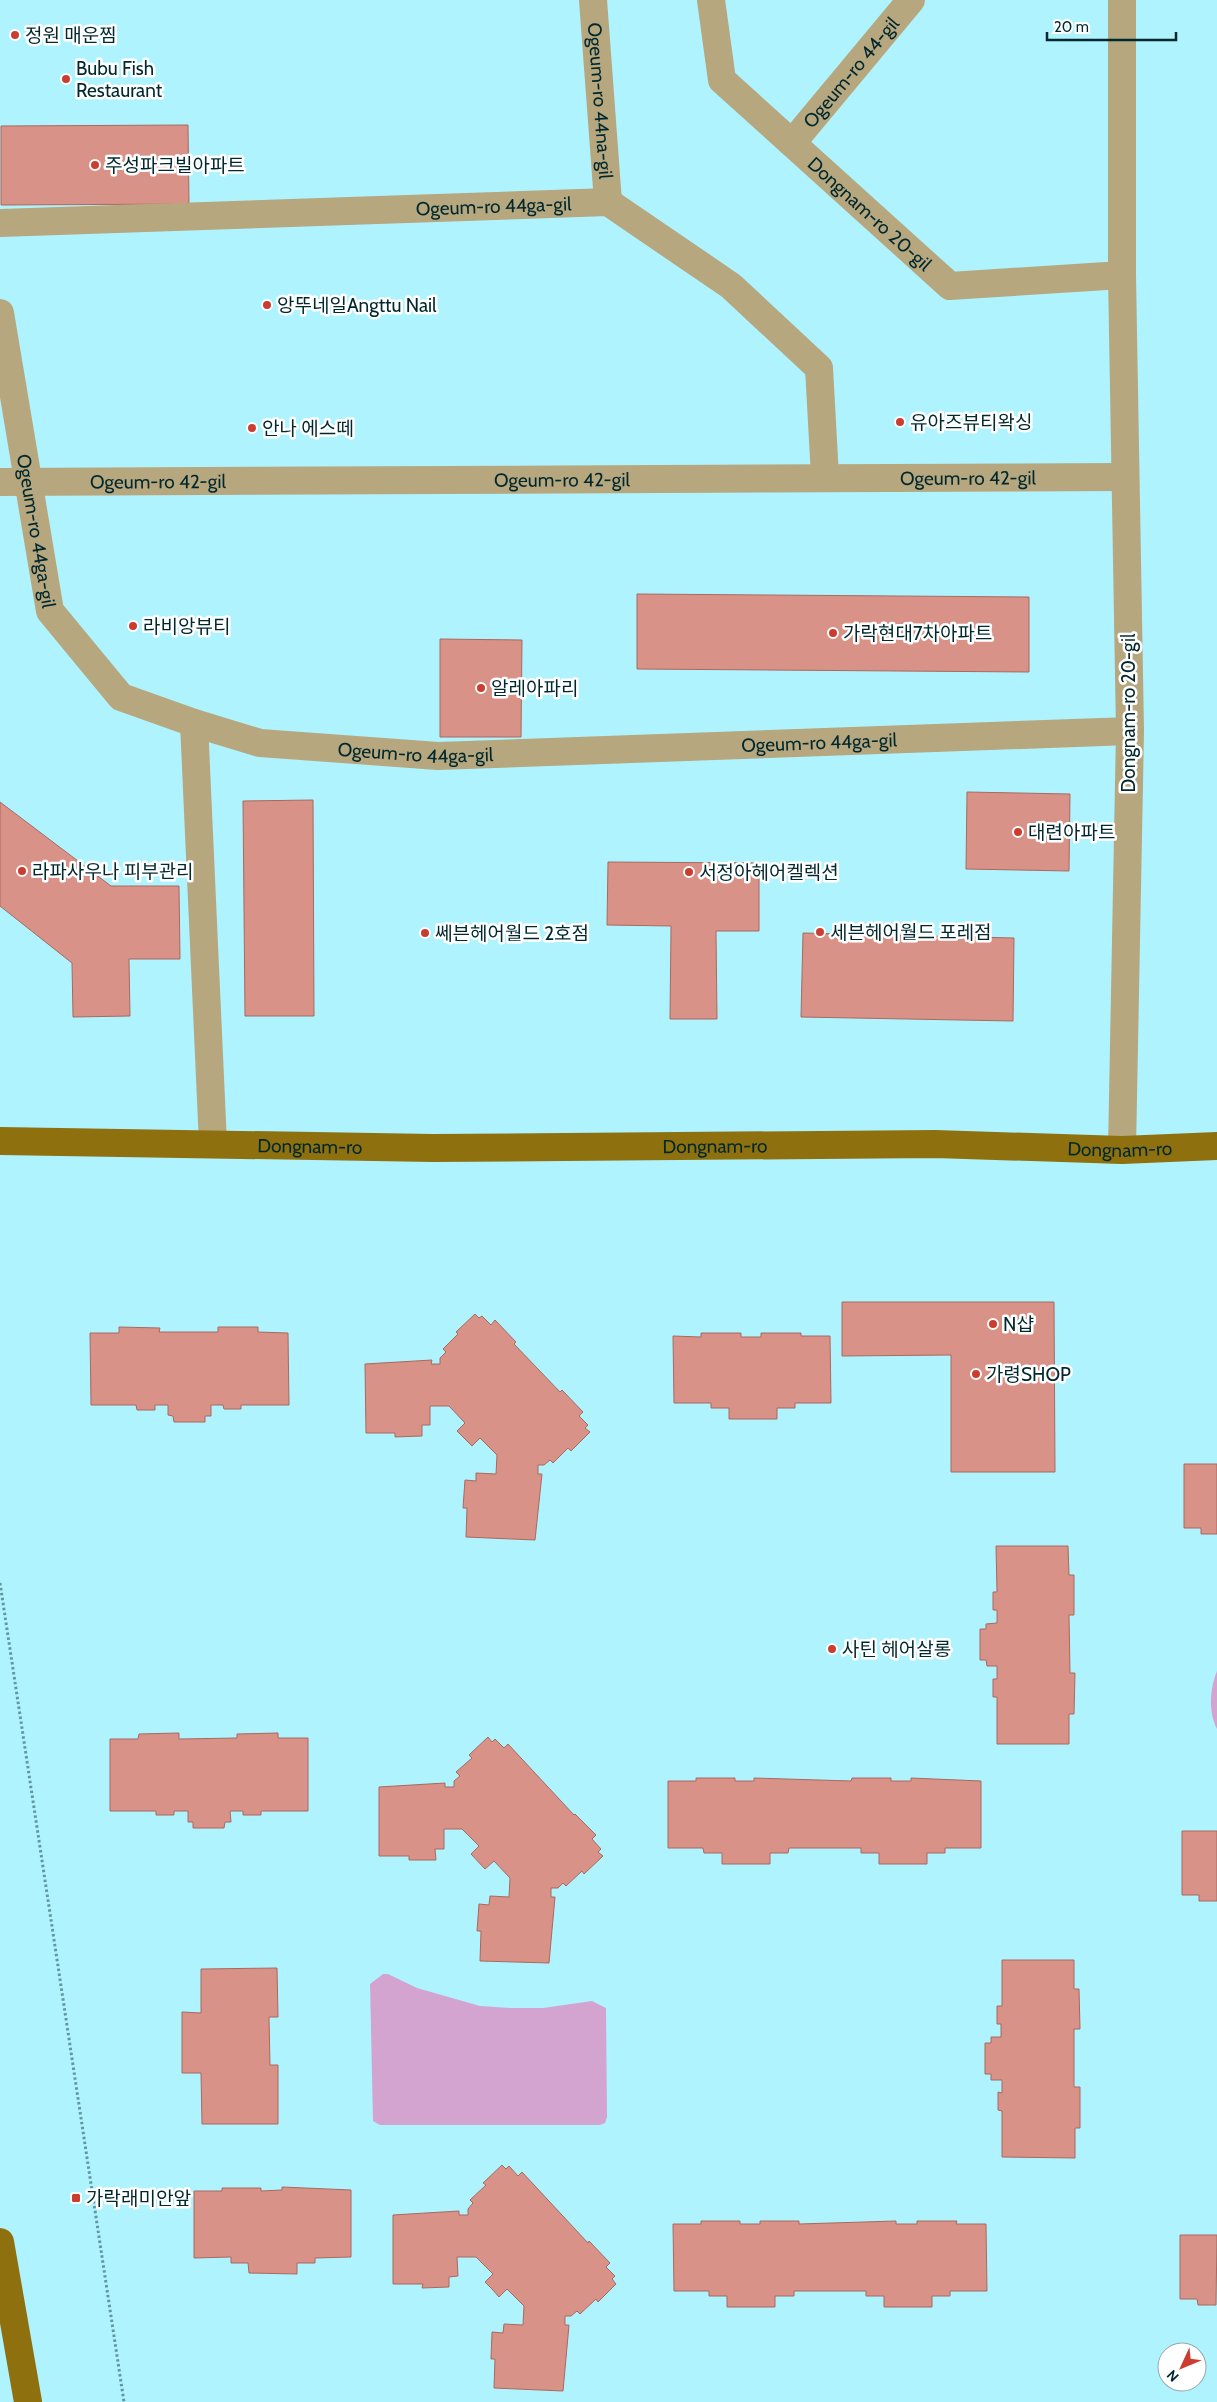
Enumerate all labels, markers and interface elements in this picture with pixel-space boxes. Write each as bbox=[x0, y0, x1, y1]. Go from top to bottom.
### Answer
scale bar bbox=[1047, 10, 1176, 42]
street label: Ogeum-ro 44-gil bbox=[798, 12, 904, 132]
text: 20 m bbox=[1054, 18, 1089, 36]
street label: Ogeum-ro 44na-gil bbox=[583, 22, 618, 180]
place label: 정원 매운찜 bbox=[25, 24, 117, 47]
marker: 정원 매운찜 bbox=[9, 29, 21, 41]
place label: Bubu Fish Restaurant bbox=[76, 57, 163, 102]
marker: Bubu Fish Restaurant bbox=[60, 73, 72, 85]
street label: Dongnam-ro 20-gil bbox=[803, 152, 937, 276]
place label: 주성파크빌아파트 bbox=[105, 154, 245, 177]
marker: 주성파크빌아파트 bbox=[89, 159, 101, 171]
street label: Ogeum-ro 44ga-gil bbox=[415, 192, 573, 220]
place label: 앙뚜네일Angttu Nail bbox=[277, 294, 437, 317]
marker: 앙뚜네일Angttu Nail bbox=[261, 299, 273, 311]
place label: 유아즈뷰티왁싱 bbox=[910, 411, 1032, 434]
marker: 유아즈뷰티왁싱 bbox=[894, 416, 906, 428]
place label: 안나 에스떼 bbox=[262, 417, 354, 440]
marker: 안나 에스떼 bbox=[246, 422, 258, 434]
street label: Ogeum-ro 44ga-gil bbox=[12, 452, 61, 610]
street label: Ogeum-ro 42-gil bbox=[900, 466, 1037, 489]
street label: Ogeum-ro 42-gil bbox=[494, 468, 631, 491]
street label: Ogeum-ro 42-gil bbox=[90, 469, 227, 493]
place label: 라비앙뷰티 bbox=[143, 615, 230, 638]
marker: 라비앙뷰티 bbox=[127, 620, 139, 632]
place label: 가락현대7차아파트 bbox=[843, 622, 992, 645]
marker: 가락현대7차아파트 bbox=[827, 627, 839, 639]
street label: Dongnam-ro 20-gil bbox=[1117, 633, 1140, 792]
place label: 알레아파리 bbox=[491, 677, 578, 700]
marker: 알레아파리 bbox=[475, 682, 487, 694]
street label: Ogeum-ro 44ga-gil bbox=[741, 728, 898, 757]
street label: Ogeum-ro 44ga-gil bbox=[337, 737, 494, 768]
place label: 대련아파트 bbox=[1028, 821, 1115, 844]
marker: 대련아파트 bbox=[1012, 826, 1024, 838]
place label: 라파사우나 피부관리 bbox=[32, 860, 194, 883]
place label: 서정아헤어켈렉션 bbox=[699, 861, 839, 884]
marker: 라파사우나 피부관리 bbox=[16, 865, 28, 877]
marker: 서정아헤어켈렉션 bbox=[683, 866, 695, 878]
place label: 세븐헤어월드 포레점 bbox=[830, 921, 992, 944]
place label: 쎄븐헤어월드 2호점 bbox=[435, 922, 589, 945]
marker: 세븐헤어월드 포레점 bbox=[814, 926, 826, 938]
marker: 쎄븐헤어월드 2호점 bbox=[419, 927, 431, 939]
street label: Dongnam-ro bbox=[257, 1134, 363, 1158]
street label: Dongnam-ro bbox=[662, 1134, 768, 1158]
street label: Dongnam-ro bbox=[1067, 1136, 1173, 1162]
place label: N샵 bbox=[1003, 1313, 1034, 1336]
marker: N샵 bbox=[987, 1318, 999, 1330]
place label: 가령SHOP bbox=[986, 1363, 1071, 1386]
marker: 가령SHOP bbox=[970, 1368, 982, 1380]
place label: 사틴 헤어살롱 bbox=[842, 1638, 951, 1661]
marker: 사틴 헤어살롱 bbox=[826, 1643, 838, 1655]
place label: 가락래미안앞 bbox=[86, 2187, 191, 2210]
marker: 가락래미안앞 bbox=[70, 2192, 82, 2204]
north arrow bbox=[1157, 2342, 1207, 2392]
text: N bbox=[1163, 2366, 1183, 2386]

